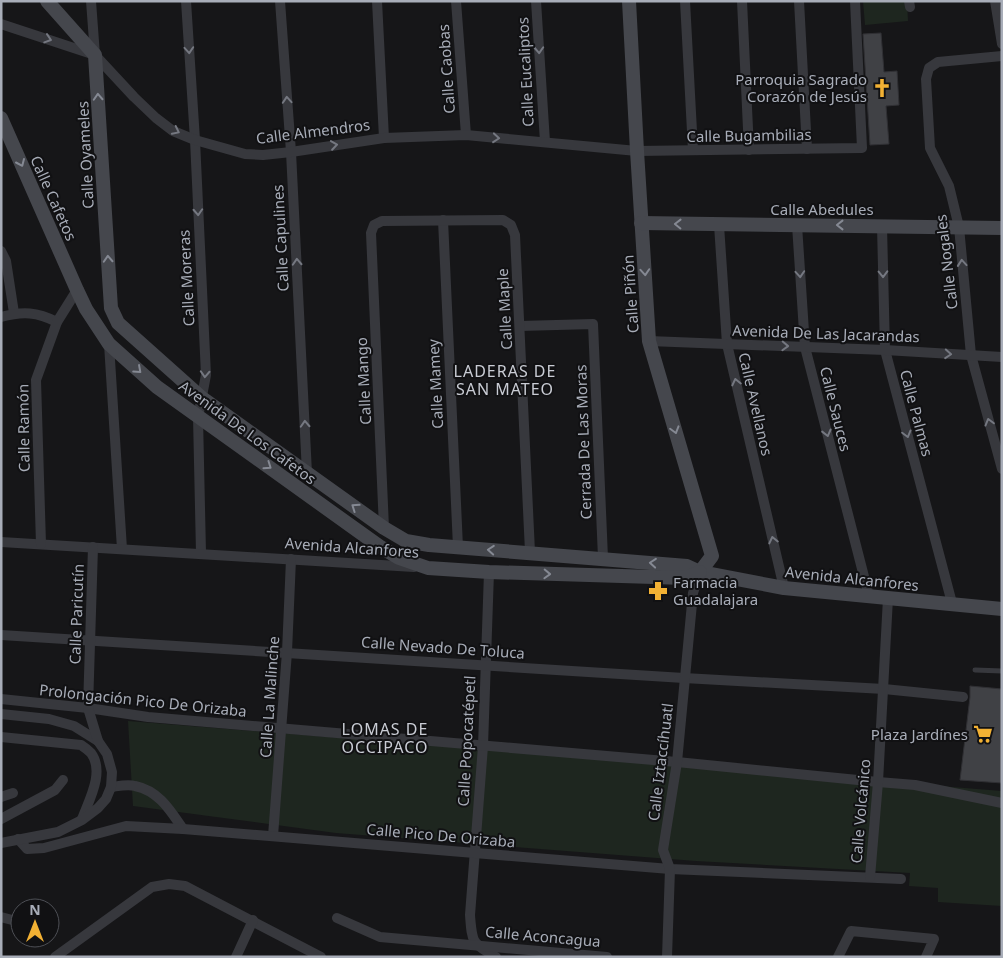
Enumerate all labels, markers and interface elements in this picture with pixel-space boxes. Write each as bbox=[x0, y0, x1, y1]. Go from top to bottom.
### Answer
street label: Calle Eucaliptos bbox=[512, 17, 538, 127]
street label: Calle Caobas bbox=[433, 24, 459, 114]
one-way arrow bbox=[43, 33, 51, 43]
one-way arrow bbox=[183, 46, 194, 54]
one-way arrow bbox=[534, 46, 545, 54]
place label: Parroquia Sagrado Corazón de Jesús bbox=[735, 69, 867, 106]
church icon: Parroquia Sagrado Corazón de Jesús bbox=[871, 77, 893, 99]
one-way arrow bbox=[92, 92, 103, 100]
one-way arrow bbox=[282, 95, 293, 103]
street label: Calle Oyameles bbox=[72, 101, 98, 209]
street label: Calle Almendros bbox=[255, 114, 371, 148]
street label: Calle Bugambilias bbox=[686, 124, 812, 146]
one-way arrow bbox=[171, 125, 180, 135]
one-way arrow bbox=[493, 132, 501, 143]
one-way arrow bbox=[331, 140, 339, 151]
street label: Calle Cafetos bbox=[26, 152, 82, 244]
one-way arrow bbox=[15, 158, 26, 167]
street label: Calle Capulines bbox=[267, 184, 293, 292]
street label: Calle Abedules bbox=[770, 199, 874, 219]
one-way arrow bbox=[193, 208, 204, 216]
street label: Calle Nogales bbox=[930, 213, 962, 311]
one-way arrow bbox=[674, 219, 682, 229]
one-way arrow bbox=[836, 220, 844, 230]
street label: Calle Moreras bbox=[173, 229, 199, 327]
street label: Calle Piñón bbox=[617, 254, 643, 334]
one-way arrow bbox=[102, 255, 113, 263]
one-way arrow bbox=[291, 258, 302, 266]
one-way arrow bbox=[957, 258, 968, 266]
street label: Calle Maple bbox=[492, 268, 516, 350]
one-way arrow bbox=[639, 268, 650, 276]
one-way arrow bbox=[795, 270, 806, 278]
one-way arrow bbox=[878, 271, 888, 279]
street label: Avenida De Las Jacarandas bbox=[732, 320, 920, 346]
street label: Calle Mango bbox=[351, 337, 375, 425]
street label: Calle Mamey bbox=[423, 338, 447, 429]
one-way arrow bbox=[782, 341, 790, 351]
one-way arrow bbox=[944, 348, 952, 359]
street label: Calle Avellanos bbox=[734, 350, 778, 458]
district label: LADERAS DE SAN MATEO bbox=[454, 360, 556, 400]
one-way arrow bbox=[132, 364, 141, 373]
street label: Cerrada De Las Moras bbox=[570, 364, 596, 520]
street label: Calle Sauces bbox=[816, 364, 856, 454]
street label: Calle Palmas bbox=[896, 367, 938, 459]
one-way arrow bbox=[199, 371, 210, 379]
street label: Avenida De Los Cafetos bbox=[175, 375, 321, 489]
one-way arrow bbox=[731, 378, 742, 387]
street label: Calle Ramón bbox=[12, 384, 34, 472]
one-way arrow bbox=[984, 418, 995, 427]
one-way arrow bbox=[299, 420, 310, 428]
one-way arrow bbox=[670, 426, 680, 434]
one-way arrow bbox=[821, 429, 832, 438]
one-way arrow bbox=[901, 429, 912, 438]
one-way arrow bbox=[262, 461, 271, 469]
one-way arrow bbox=[352, 504, 361, 513]
street label: Avenida Alcanfores bbox=[284, 532, 420, 562]
one-way arrow bbox=[768, 536, 779, 545]
one-way arrow bbox=[487, 544, 495, 555]
one-way arrow bbox=[649, 558, 657, 569]
street label: Avenida Alcanfores bbox=[784, 561, 920, 595]
street label: Calle Paricutín bbox=[64, 563, 88, 665]
one-way arrow bbox=[543, 568, 551, 579]
place label: Farmacia Guadalajara bbox=[673, 572, 758, 609]
pharmacy icon: Farmacia Guadalajara bbox=[647, 580, 669, 602]
street label: Calle Nevado De Toluca bbox=[360, 631, 526, 663]
street label: Calle La Malinche bbox=[255, 635, 283, 759]
street label: Calle Popocatépetl bbox=[453, 675, 479, 807]
street label: Prolongación Pico De Orizaba bbox=[38, 679, 248, 721]
street label: Calle Iztaccíhuatl bbox=[643, 702, 677, 822]
district label: LOMAS DE OCCIPACO bbox=[342, 718, 428, 758]
supermarket icon: Plaza Jardínes bbox=[972, 723, 994, 745]
place label: Plaza Jardínes bbox=[871, 724, 968, 744]
street label: Calle Volcánico bbox=[845, 758, 875, 864]
street label: Calle Pico De Orizaba bbox=[366, 819, 516, 851]
north arrow bbox=[10, 898, 60, 948]
text: N bbox=[29, 900, 41, 919]
street label: Calle Aconcagua bbox=[485, 921, 601, 951]

